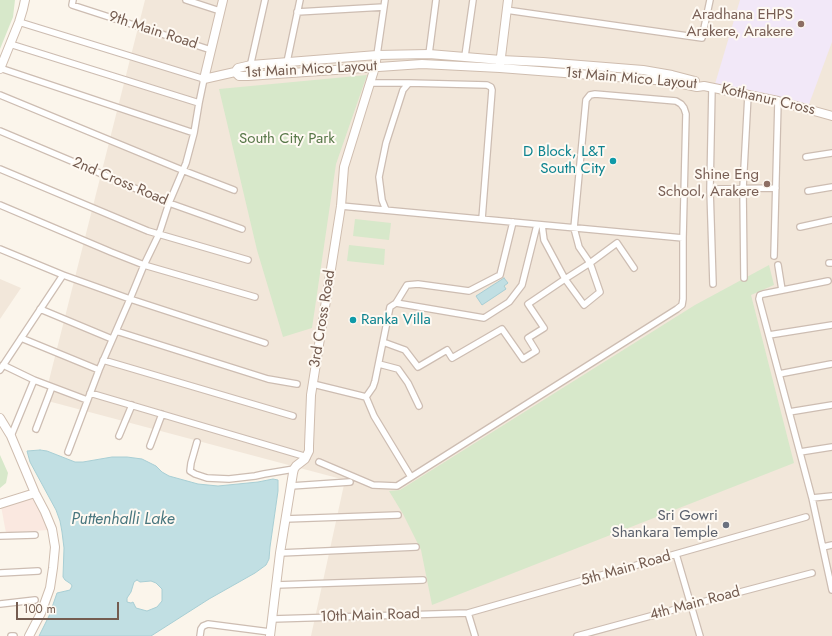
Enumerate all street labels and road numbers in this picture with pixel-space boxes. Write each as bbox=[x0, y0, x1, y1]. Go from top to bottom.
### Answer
street label: 9th Main Road bbox=[106, 8, 200, 54]
street label: 1st Main Mico Layout bbox=[244, 58, 378, 82]
street label: 1st Main Mico Layout bbox=[564, 64, 698, 94]
street label: Kothanur Cross bbox=[719, 80, 817, 120]
street label: 2nd Cross Road bbox=[70, 154, 170, 210]
street label: 3rd Cross Road bbox=[306, 269, 340, 369]
street label: 5th Main Road bbox=[579, 548, 673, 590]
street label: 4th Main Road bbox=[648, 583, 742, 625]
street label: 10th Main Road bbox=[320, 605, 420, 627]

